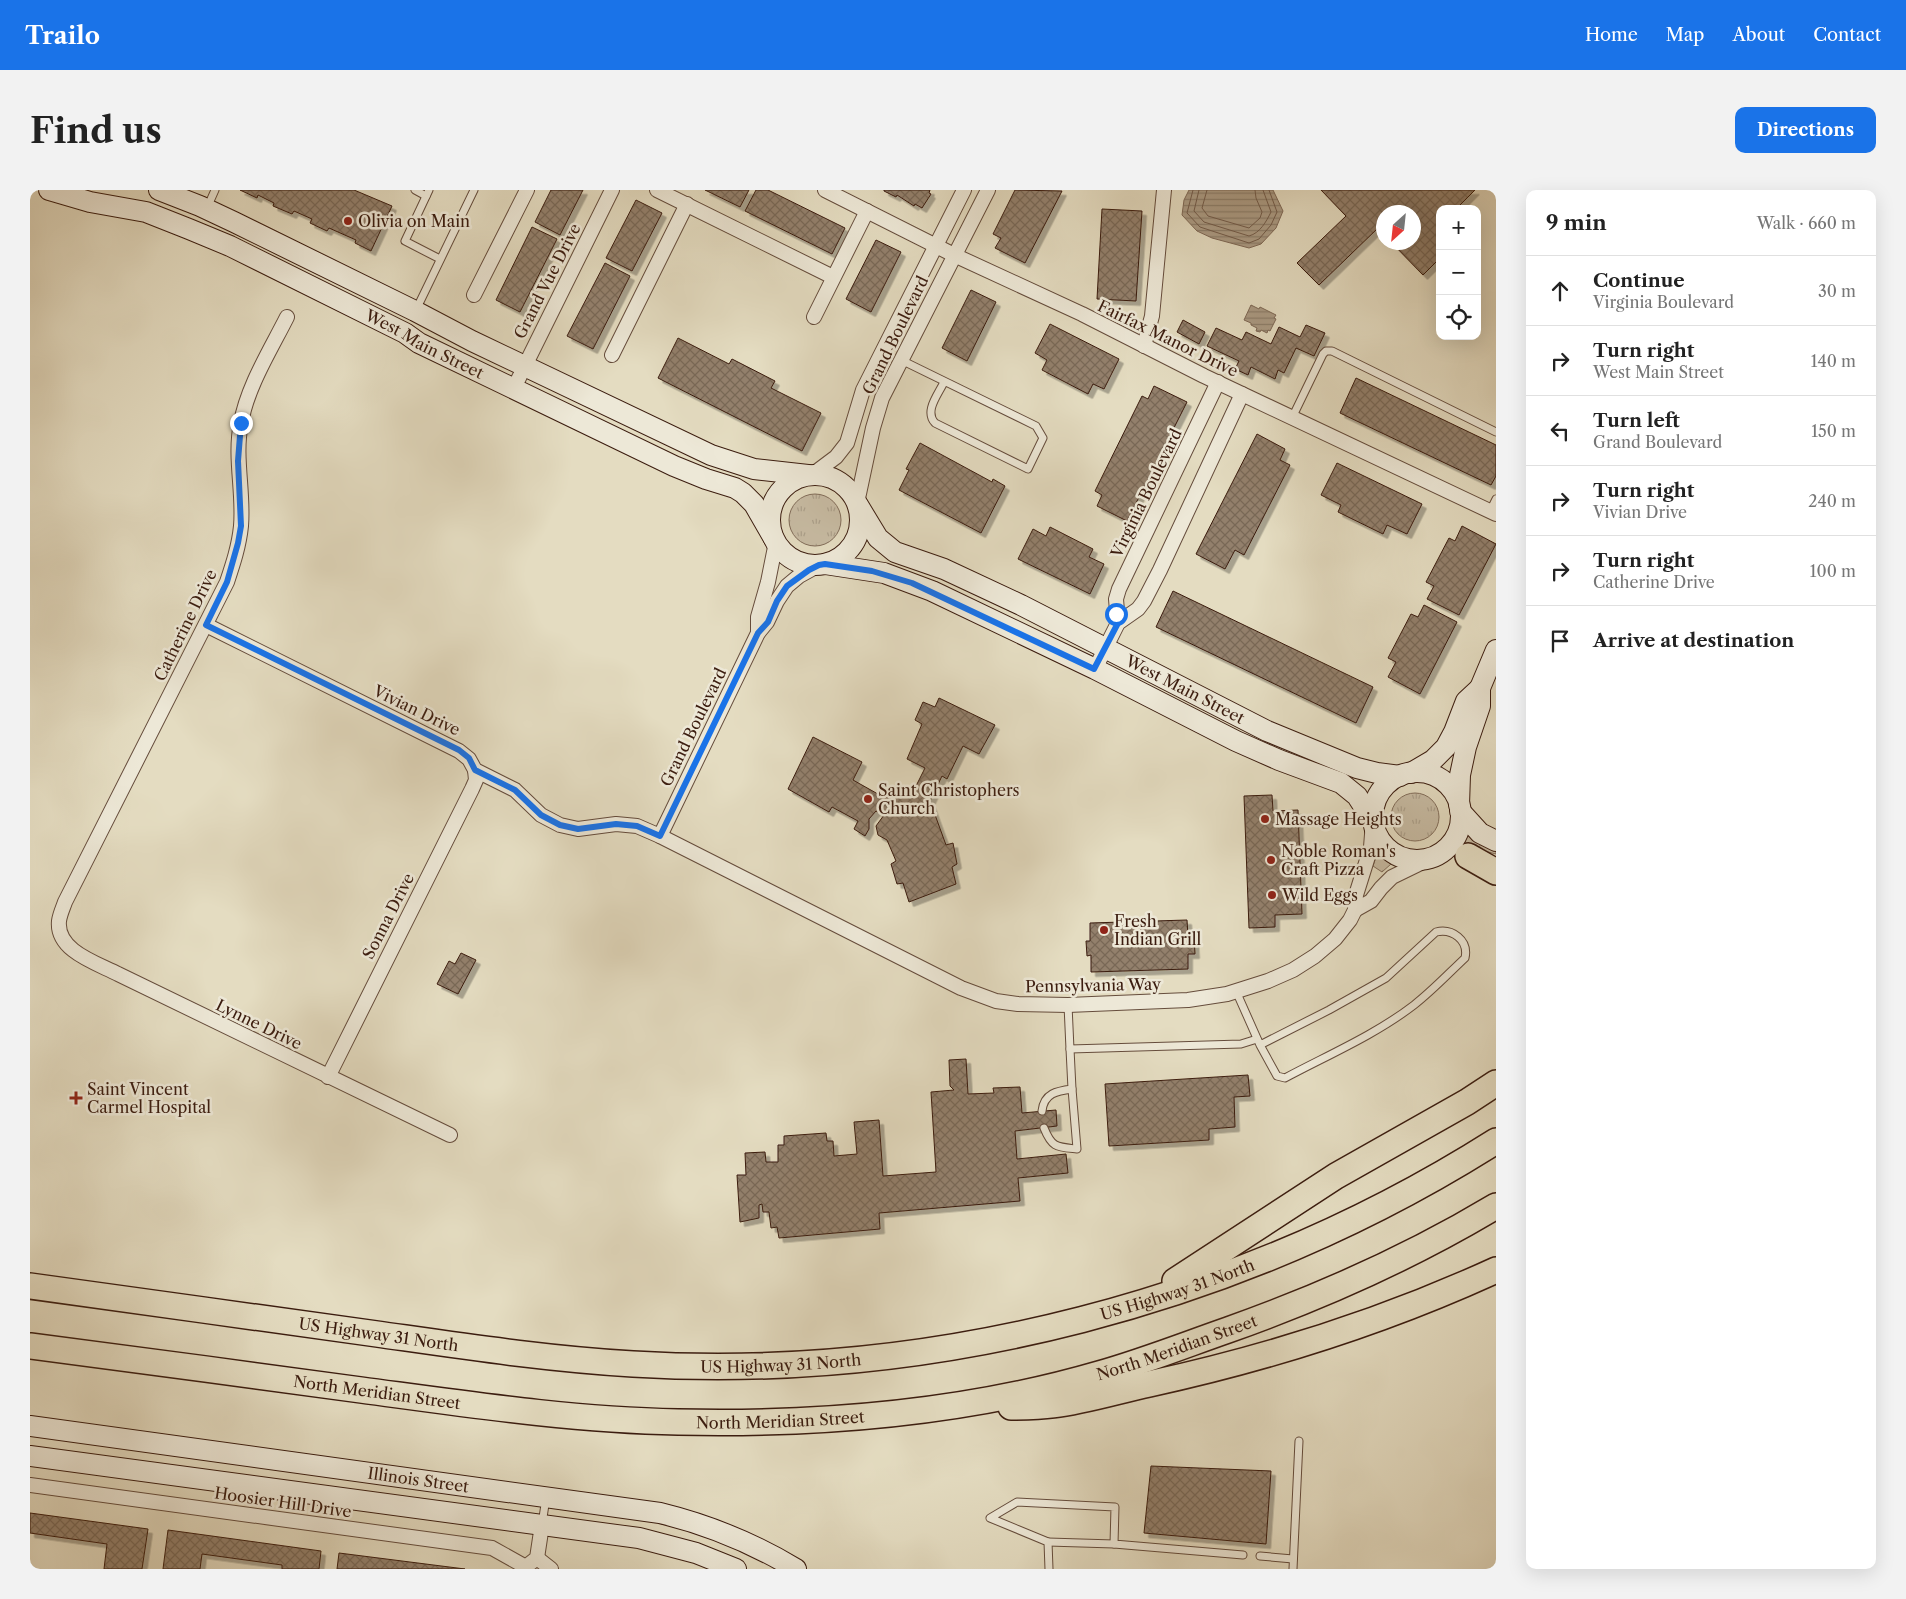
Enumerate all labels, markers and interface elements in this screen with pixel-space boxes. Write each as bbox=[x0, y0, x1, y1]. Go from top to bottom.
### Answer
text: Trailo bbox=[25, 21, 100, 50]
text: Home bbox=[1585, 24, 1638, 46]
text: Map bbox=[1666, 24, 1704, 46]
text: About bbox=[1732, 24, 1785, 46]
text: Contact bbox=[1813, 24, 1881, 46]
button: Directions bbox=[1735, 107, 1876, 153]
text: Find us bbox=[30, 109, 162, 152]
north arrow bbox=[1376, 205, 1421, 250]
map controls bbox=[1436, 205, 1481, 340]
button: + bbox=[1436, 205, 1481, 250]
text: 9 min bbox=[1546, 210, 1607, 235]
place label: Olivia on Main bbox=[358, 211, 470, 231]
text: Walk · 660 m bbox=[1757, 213, 1856, 233]
marker: Olivia on Main bbox=[342, 215, 354, 227]
street label: Grand Vue Drive bbox=[509, 220, 585, 342]
button: − bbox=[1436, 250, 1481, 295]
text: Continue bbox=[1593, 269, 1685, 292]
street label: Grand Boulevard bbox=[858, 272, 932, 397]
icon: ahead bbox=[1546, 277, 1574, 305]
text: 30 m bbox=[1818, 281, 1856, 301]
text: Virginia Boulevard bbox=[1593, 292, 1734, 312]
street label: Fairfax Manor Drive bbox=[1094, 295, 1242, 381]
button: locate bbox=[1436, 295, 1481, 340]
street label: West Main Street bbox=[361, 304, 487, 383]
text: Turn right bbox=[1593, 339, 1694, 362]
icon: right bbox=[1546, 347, 1574, 375]
text: 140 m bbox=[1811, 351, 1856, 371]
text: West Main Street bbox=[1593, 362, 1724, 382]
text: Turn left bbox=[1593, 409, 1680, 432]
route end bbox=[230, 412, 253, 435]
icon: left bbox=[1546, 417, 1574, 445]
text: 150 m bbox=[1811, 421, 1856, 441]
street label: Virginia Boulevard bbox=[1106, 425, 1186, 562]
text: Grand Boulevard bbox=[1593, 432, 1722, 452]
text: Turn right bbox=[1593, 479, 1694, 502]
icon: right bbox=[1546, 487, 1574, 515]
text: 240 m bbox=[1808, 491, 1856, 511]
text: Vivian Drive bbox=[1593, 502, 1687, 522]
text: Turn right bbox=[1593, 549, 1694, 572]
icon: right bbox=[1546, 557, 1574, 585]
text: 100 m bbox=[1810, 561, 1856, 581]
street label: Catherine Drive bbox=[149, 566, 221, 684]
text: Catherine Drive bbox=[1593, 572, 1715, 592]
route start bbox=[1105, 603, 1128, 626]
icon: arrive bbox=[1546, 627, 1574, 655]
text: Arrive at destination bbox=[1593, 629, 1794, 652]
street label: West Main Street bbox=[1121, 650, 1248, 728]
street label: Grand Boulevard bbox=[656, 664, 730, 789]
street label: Vivian Drive bbox=[369, 680, 464, 740]
place label: Saint Christophers Church bbox=[878, 780, 1020, 818]
marker: Saint Christophers Church bbox=[862, 793, 874, 805]
place label: Massage Heights bbox=[1275, 809, 1402, 829]
marker: Massage Heights bbox=[1259, 813, 1271, 825]
place label: Noble Roman's Craft Pizza bbox=[1281, 841, 1396, 879]
marker: Noble Roman's Craft Pizza bbox=[1265, 854, 1277, 866]
street label: Sonna Drive bbox=[358, 870, 418, 962]
place label: Wild Eggs bbox=[1281, 885, 1358, 905]
marker: Wild Eggs bbox=[1266, 889, 1278, 901]
place label: Fresh Indian Grill bbox=[1114, 911, 1202, 949]
marker: Fresh Indian Grill bbox=[1098, 924, 1110, 936]
street label: Pennsylvania Way bbox=[1025, 974, 1162, 996]
street label: Lynne Drive bbox=[213, 995, 305, 1053]
place label: Saint Vincent Carmel Hospital bbox=[87, 1079, 211, 1117]
marker: Saint Vincent Carmel Hospital bbox=[69, 1091, 83, 1105]
street label: US Highway 31 North bbox=[1098, 1255, 1257, 1324]
street label: North Meridian Street bbox=[1094, 1310, 1260, 1384]
street label: US Highway 31 North bbox=[297, 1313, 460, 1355]
street label: US Highway 31 North bbox=[700, 1349, 862, 1377]
street label: North Meridian Street bbox=[292, 1371, 462, 1413]
street label: North Meridian Street bbox=[696, 1406, 866, 1432]
street label: Illinois Street bbox=[367, 1463, 470, 1497]
street label: Hoosier Hill Drive bbox=[213, 1482, 353, 1522]

